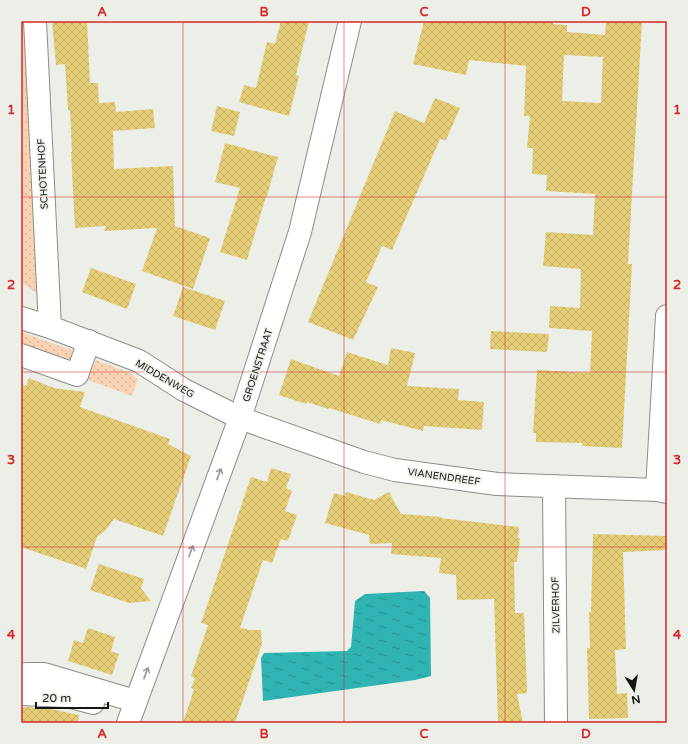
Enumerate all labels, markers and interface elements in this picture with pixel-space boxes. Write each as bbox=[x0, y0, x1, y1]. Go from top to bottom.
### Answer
text: A bbox=[97, 4, 107, 20]
text: B bbox=[259, 4, 269, 20]
text: C bbox=[419, 4, 429, 20]
text: D bbox=[581, 4, 591, 20]
text: 1 bbox=[7, 102, 15, 118]
text: 1 bbox=[673, 102, 681, 118]
street label: SCHOTENHOF bbox=[35, 138, 51, 210]
text: 2 bbox=[7, 277, 15, 293]
text: 2 bbox=[673, 277, 681, 293]
street label: GROENSTRAAT bbox=[240, 327, 275, 404]
street label: MIDDENWEG bbox=[133, 357, 196, 401]
text: 3 bbox=[7, 452, 15, 468]
text: 3 bbox=[673, 452, 681, 468]
street label: VIANENDREEF bbox=[407, 466, 481, 488]
one-way arrow bbox=[216, 468, 224, 480]
one-way arrow bbox=[187, 546, 195, 558]
street label: ZILVERHOF bbox=[550, 577, 562, 633]
text: 4 bbox=[7, 627, 16, 643]
text: 4 bbox=[673, 627, 682, 643]
one-way arrow bbox=[142, 668, 150, 680]
north arrow bbox=[614, 670, 654, 710]
scale bar bbox=[36, 684, 108, 710]
text: 20 m bbox=[42, 691, 71, 705]
text: N bbox=[630, 692, 641, 707]
text: A bbox=[97, 726, 107, 742]
text: B bbox=[259, 726, 269, 742]
text: C bbox=[419, 726, 429, 742]
text: D bbox=[581, 726, 591, 742]

